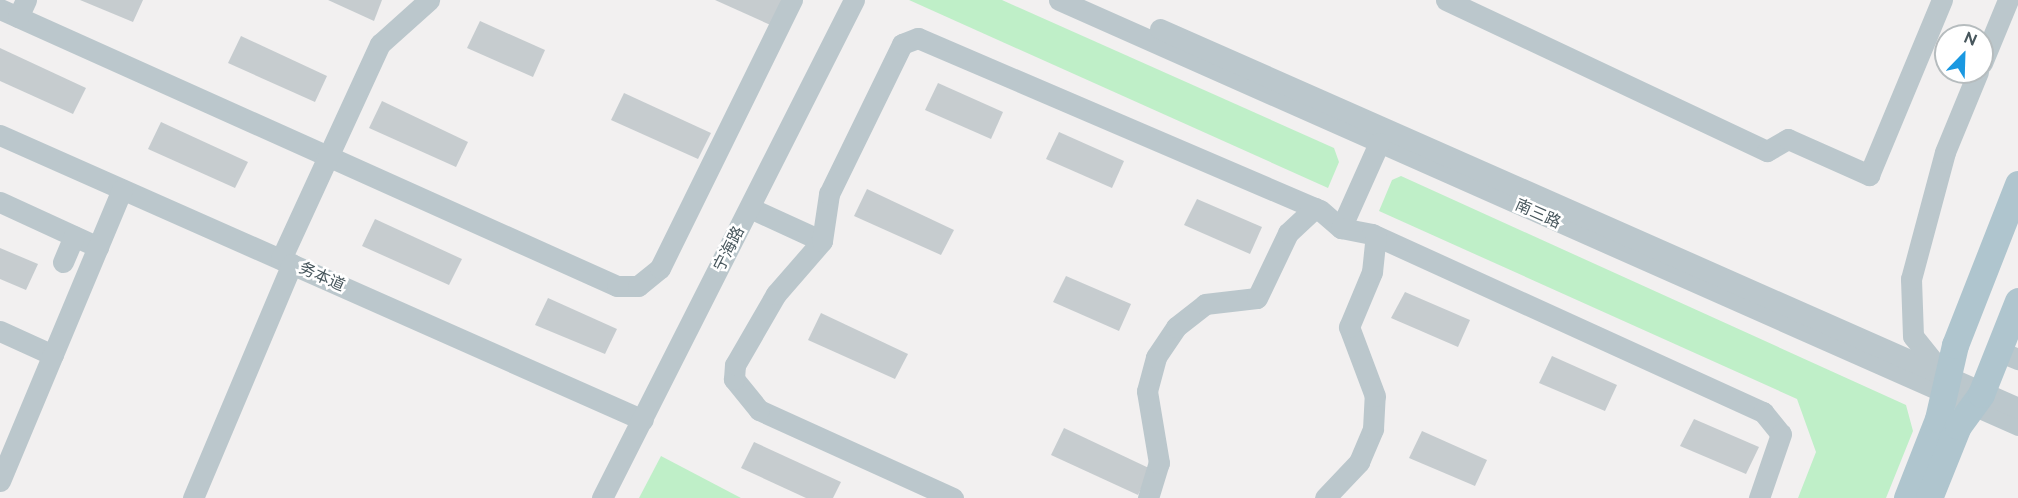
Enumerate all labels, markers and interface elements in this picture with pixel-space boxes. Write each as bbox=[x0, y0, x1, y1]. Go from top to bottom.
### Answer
north arrow bbox=[1934, 24, 1994, 84]
text: N bbox=[1961, 28, 1980, 50]
street label: 南三路 bbox=[1512, 195, 1564, 233]
street label: 宁海路 bbox=[710, 223, 748, 275]
street label: 务本道 bbox=[296, 258, 348, 296]

